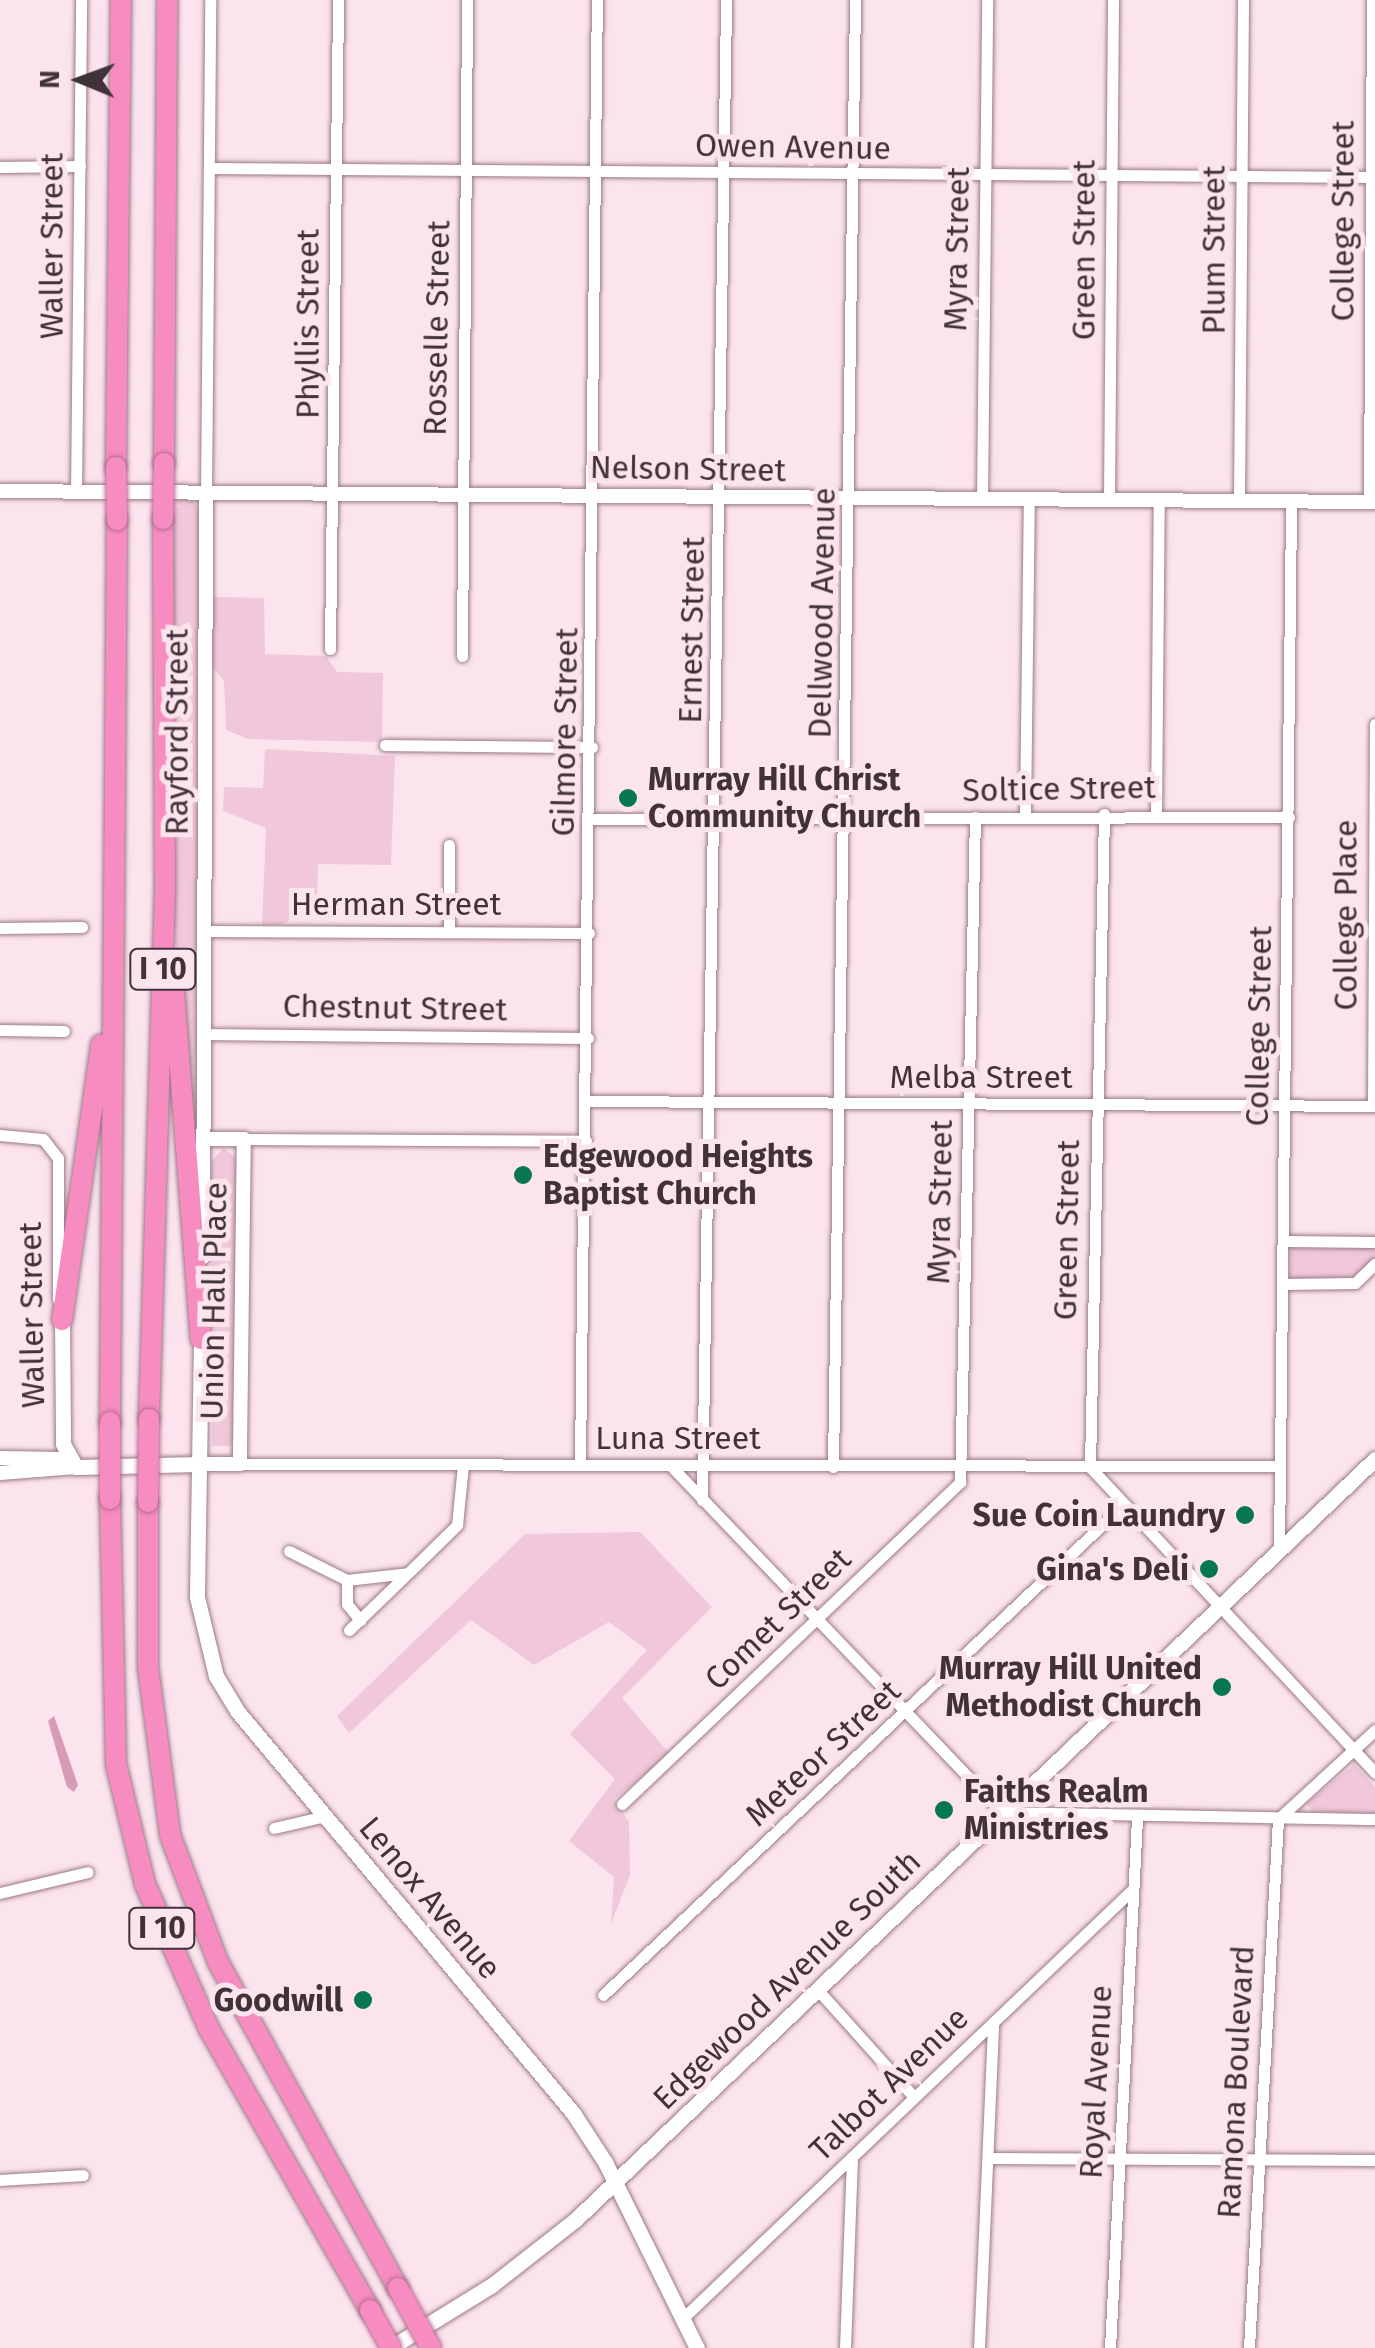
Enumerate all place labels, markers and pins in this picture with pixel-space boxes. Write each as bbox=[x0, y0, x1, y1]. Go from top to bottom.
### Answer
place label: Murray Hill Christ Community Church bbox=[648, 761, 921, 836]
marker: Murray Hill Christ Community Church bbox=[617, 787, 639, 809]
place label: Edgewood Heights Baptist Church bbox=[543, 1138, 813, 1213]
marker: Edgewood Heights Baptist Church bbox=[512, 1164, 534, 1186]
place label: Sue Coin Laundry bbox=[973, 1496, 1225, 1534]
marker: Sue Coin Laundry bbox=[1234, 1504, 1256, 1526]
place label: Gina's Deli bbox=[1036, 1550, 1189, 1588]
marker: Gina's Deli bbox=[1198, 1558, 1220, 1580]
place label: Murray Hill United Methodist Church bbox=[939, 1650, 1202, 1725]
marker: Murray Hill United Methodist Church bbox=[1211, 1676, 1233, 1698]
place label: Faiths Realm Ministries bbox=[964, 1773, 1148, 1848]
marker: Faiths Realm Ministries bbox=[933, 1799, 955, 1821]
place label: Goodwill bbox=[214, 1981, 343, 2019]
marker: Goodwill bbox=[352, 1989, 374, 2011]

